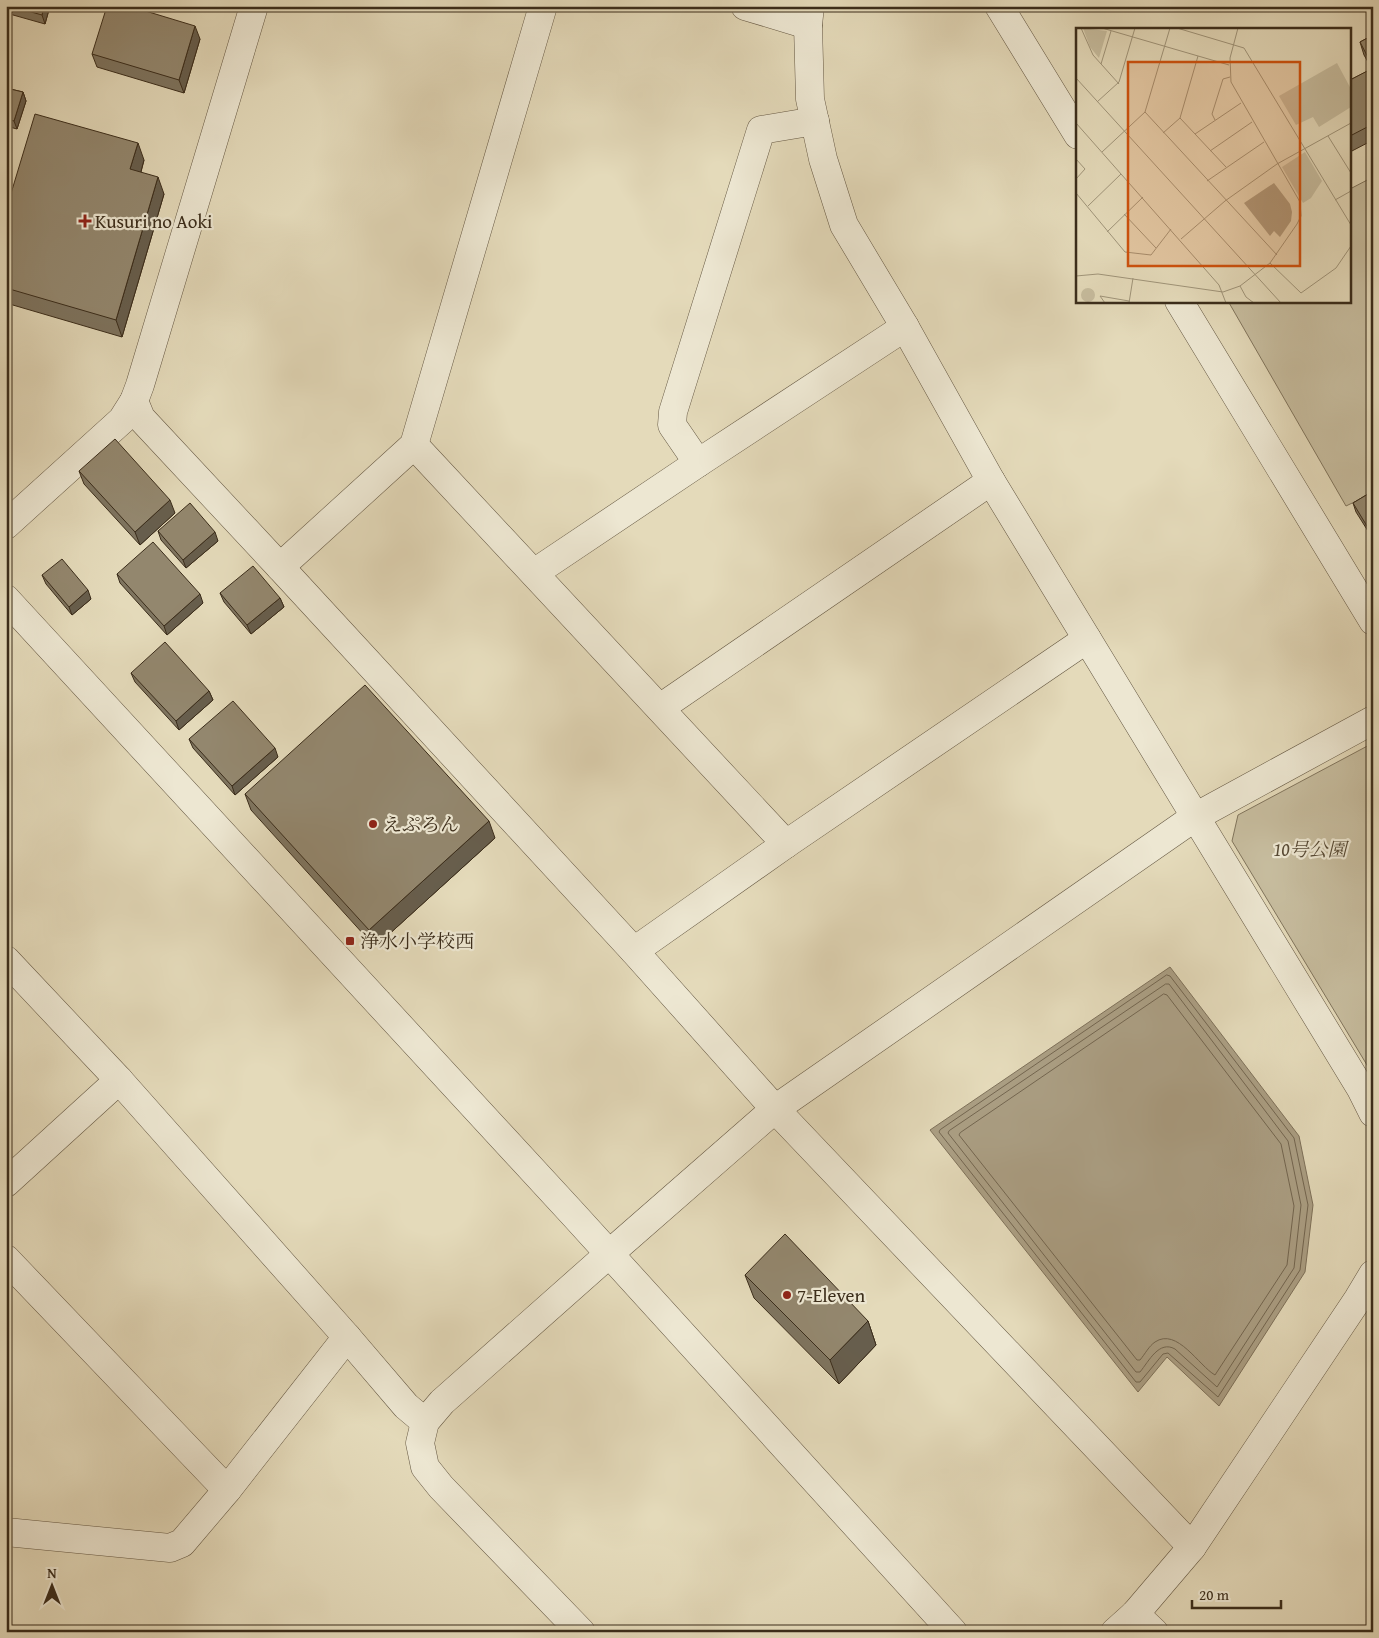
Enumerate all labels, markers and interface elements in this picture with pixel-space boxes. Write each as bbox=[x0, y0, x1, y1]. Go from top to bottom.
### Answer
inset map bbox=[1076, 28, 1352, 302]
place label: Kusuri no Aoki bbox=[95, 207, 212, 235]
marker: Kusuri no Aoki bbox=[79, 215, 91, 227]
place label: えぷろん bbox=[383, 810, 459, 838]
marker: えぷろん bbox=[367, 818, 379, 830]
park label: 10号公園 bbox=[1274, 835, 1349, 863]
place label: 浄水小学校西 bbox=[360, 927, 474, 955]
marker: 浄水小学校西 bbox=[344, 935, 356, 947]
place label: 7-Eleven bbox=[797, 1281, 865, 1309]
marker: 7-Eleven bbox=[781, 1289, 793, 1301]
north arrow bbox=[28, 1560, 78, 1610]
text: N bbox=[47, 1563, 57, 1583]
scale bar bbox=[1192, 1578, 1280, 1610]
text: 20 m bbox=[1199, 1584, 1230, 1605]

